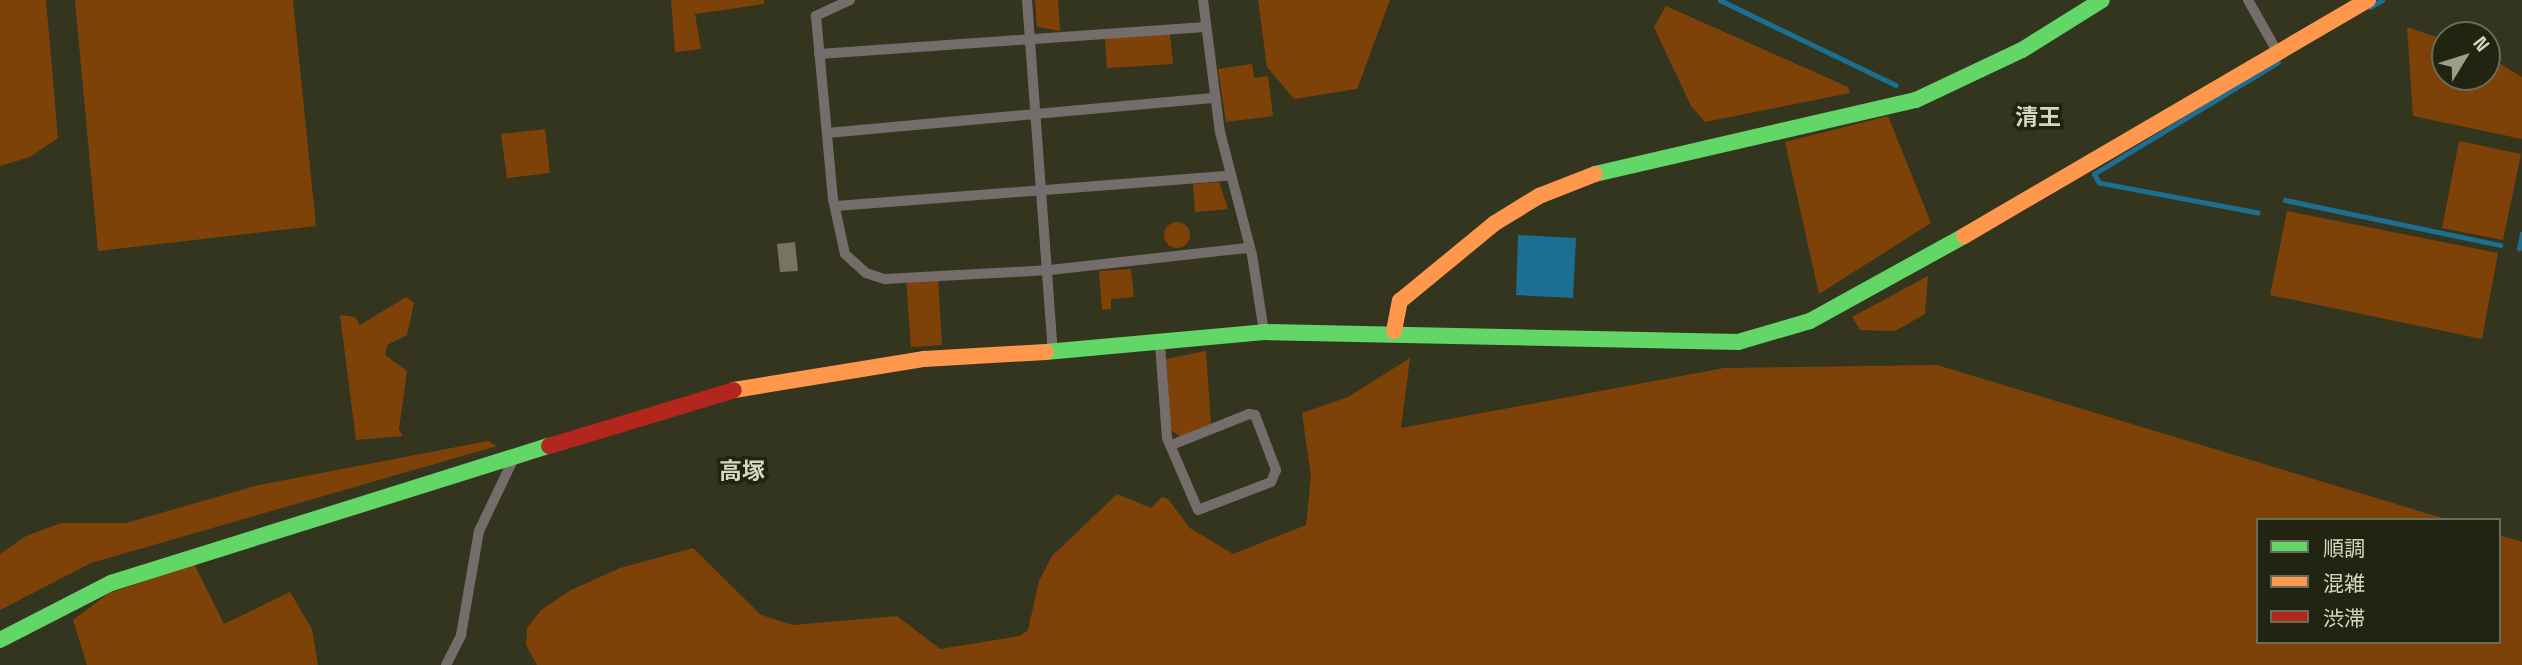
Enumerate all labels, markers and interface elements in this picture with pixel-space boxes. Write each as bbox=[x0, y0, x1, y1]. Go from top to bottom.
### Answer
north arrow bbox=[2431, 21, 2501, 91]
text: N bbox=[2468, 31, 2495, 57]
district label: 清王 bbox=[2015, 103, 2061, 131]
district label: 高塚 bbox=[719, 457, 765, 485]
legend bbox=[2256, 518, 2501, 644]
text: 順調 bbox=[2323, 535, 2365, 562]
text: 混雑 bbox=[2323, 570, 2365, 597]
text: 渋滞 bbox=[2323, 605, 2365, 632]

